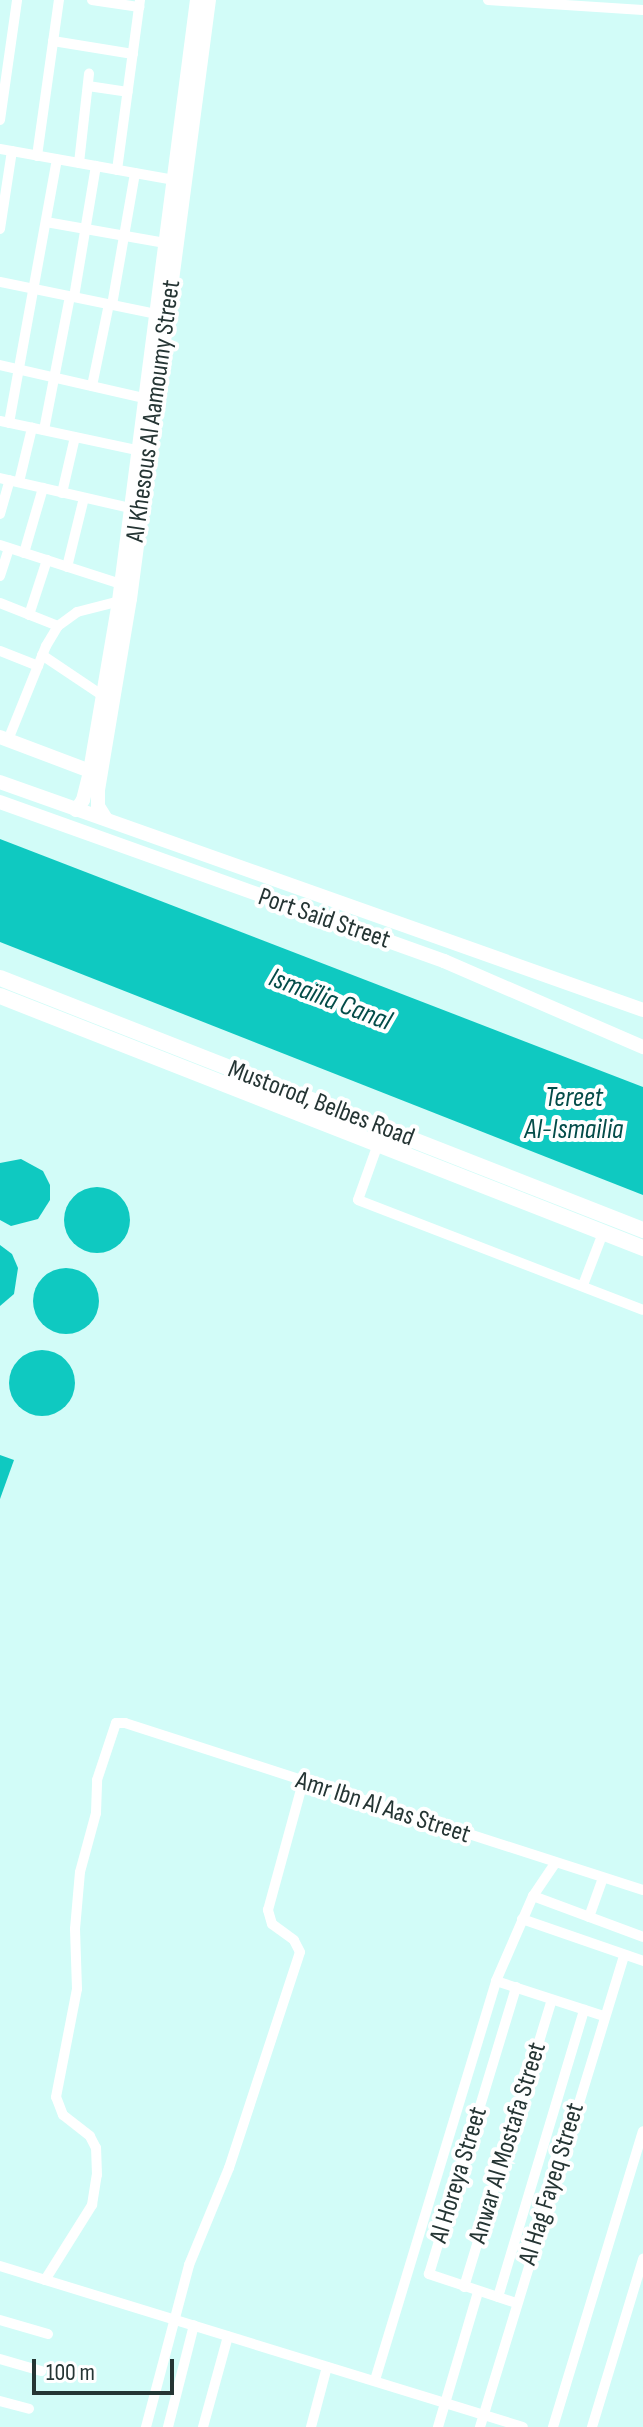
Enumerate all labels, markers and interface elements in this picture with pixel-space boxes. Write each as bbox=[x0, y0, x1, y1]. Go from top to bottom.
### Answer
street label: Al Khesous Al Aamoumy Street bbox=[120, 278, 188, 544]
street label: Port Said Street bbox=[254, 882, 394, 956]
water label: Ismaïlia Canal bbox=[264, 961, 396, 1039]
street label: Mustorod, Belbes Road bbox=[224, 1054, 418, 1154]
water label: Tereet Al-Ismailia bbox=[525, 1081, 623, 1147]
street label: Amr Ibn Al Aas Street bbox=[292, 1765, 474, 1851]
street label: Anwar Al Mostafa Street bbox=[463, 2039, 553, 2247]
street label: Al Hag Fayeq Street bbox=[513, 2099, 591, 2269]
street label: Al Horeya Street bbox=[424, 2103, 494, 2247]
scale bar bbox=[36, 2343, 178, 2393]
text: 100 m bbox=[46, 2358, 95, 2387]

